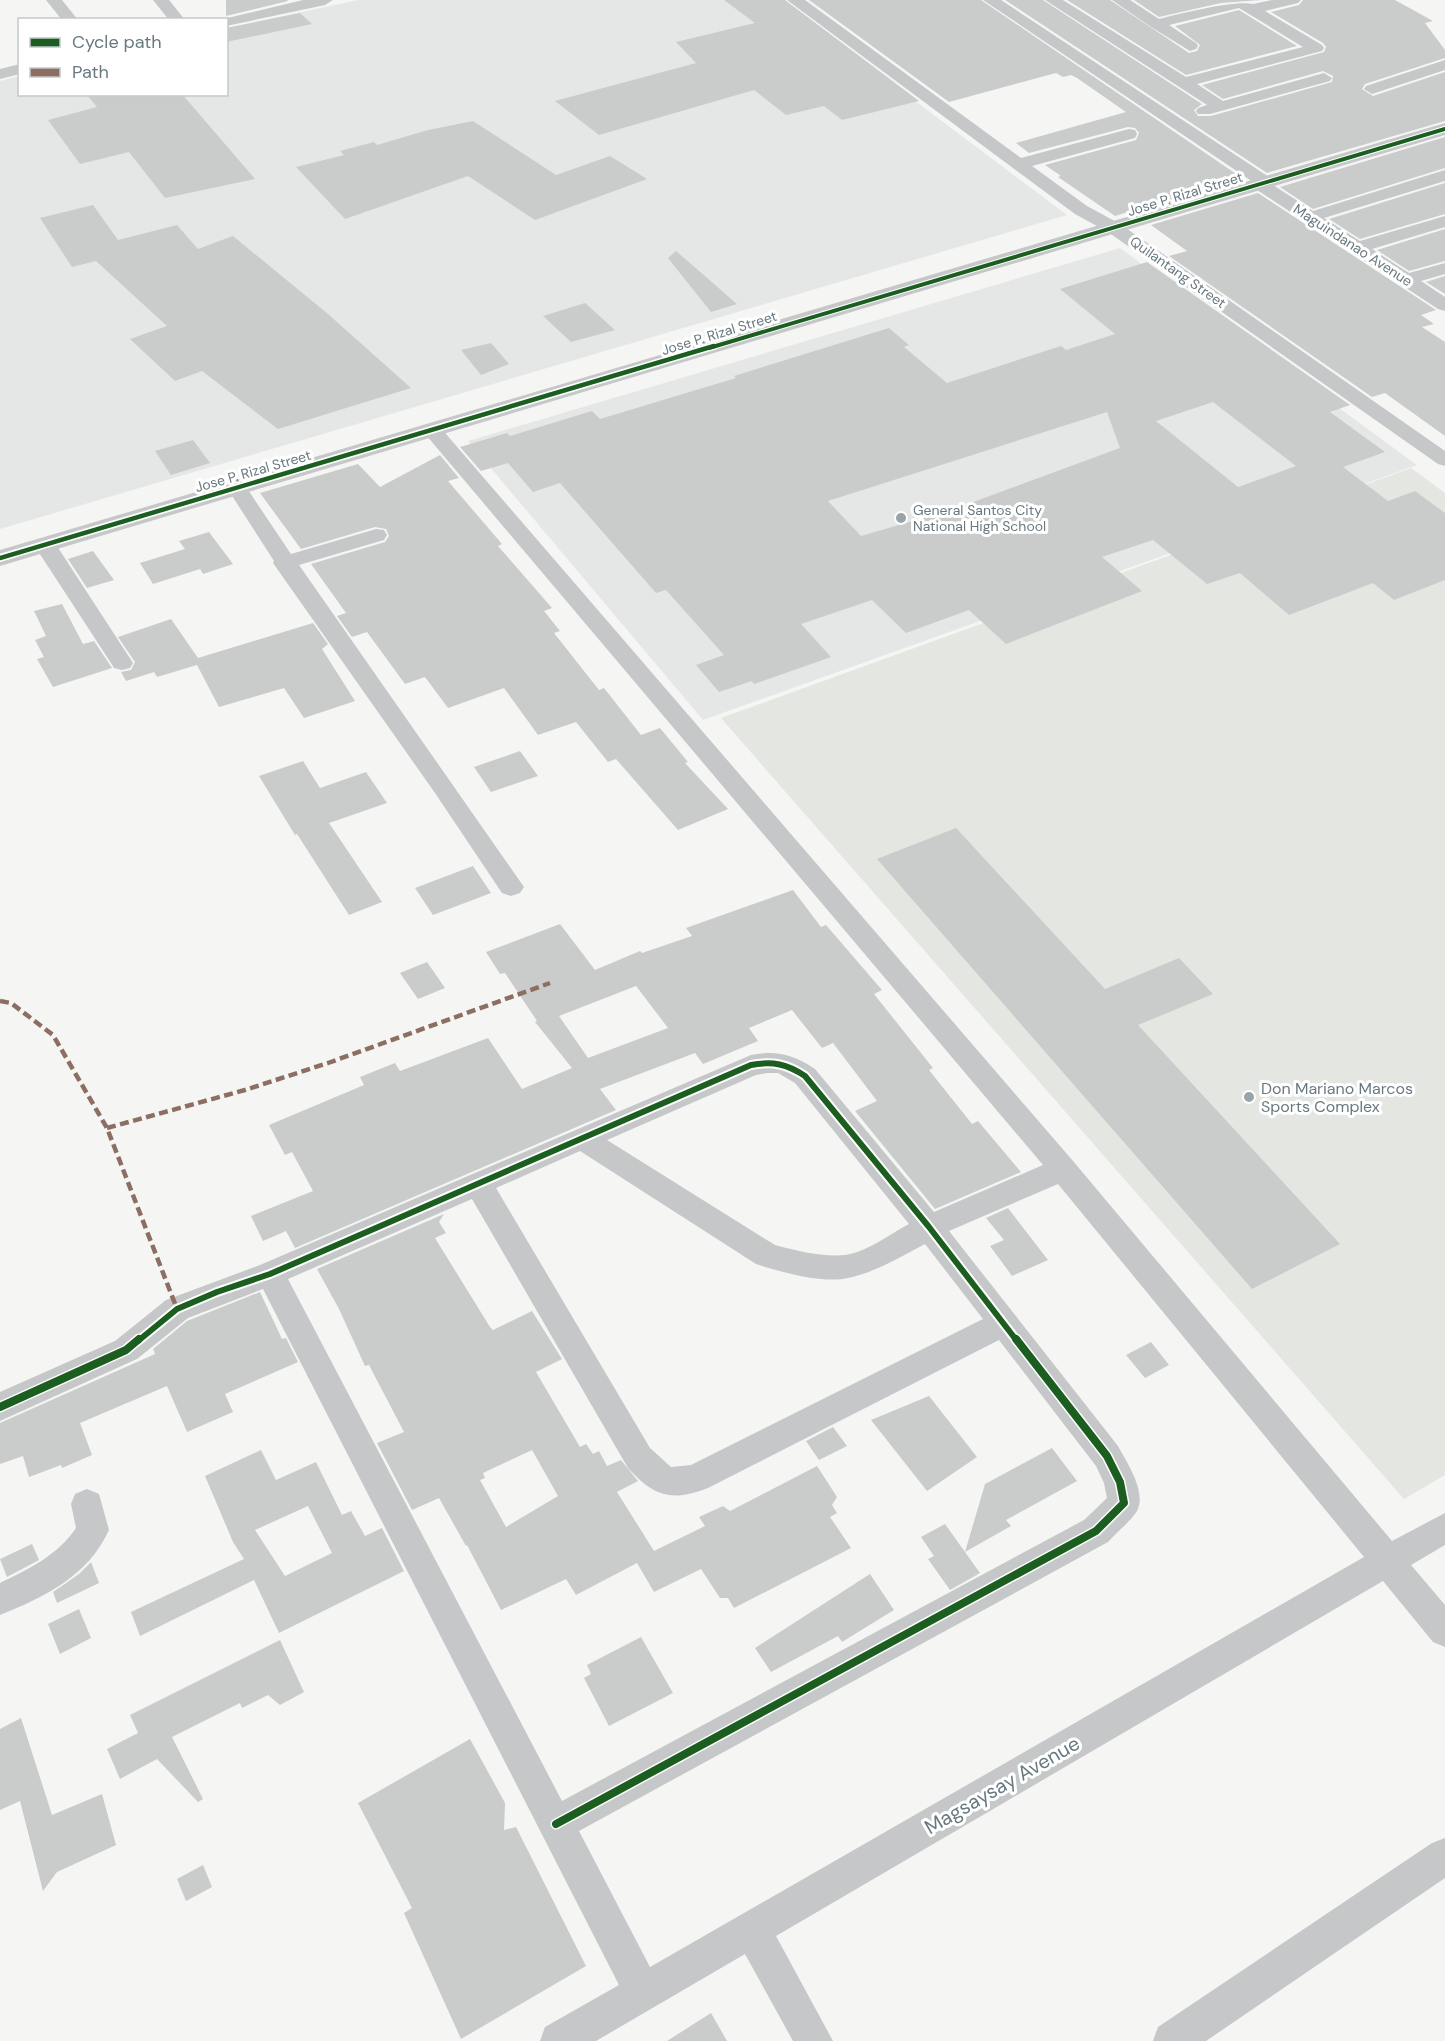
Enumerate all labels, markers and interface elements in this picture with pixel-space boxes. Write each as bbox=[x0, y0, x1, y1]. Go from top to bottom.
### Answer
legend bbox=[18, 18, 228, 96]
text: Cycle path bbox=[72, 30, 162, 54]
text: Path bbox=[72, 60, 109, 84]
street label: Jose P. Rizal Street bbox=[1125, 168, 1245, 220]
street label: Maguindanao Avenue bbox=[1290, 200, 1416, 290]
street label: Quilantang Street bbox=[1126, 232, 1230, 312]
street label: Jose P. Rizal Street bbox=[659, 307, 779, 359]
street label: Jose P. Rizal Street bbox=[193, 446, 313, 496]
place label: General Santos City National High School bbox=[913, 501, 1046, 535]
marker: General Santos City National High School bbox=[894, 511, 908, 525]
place label: Don Mariano Marcos Sports Complex bbox=[1261, 1078, 1413, 1117]
marker: Don Mariano Marcos Sports Complex bbox=[1242, 1090, 1256, 1104]
street label: Magsaysay Avenue bbox=[920, 1730, 1084, 1840]

